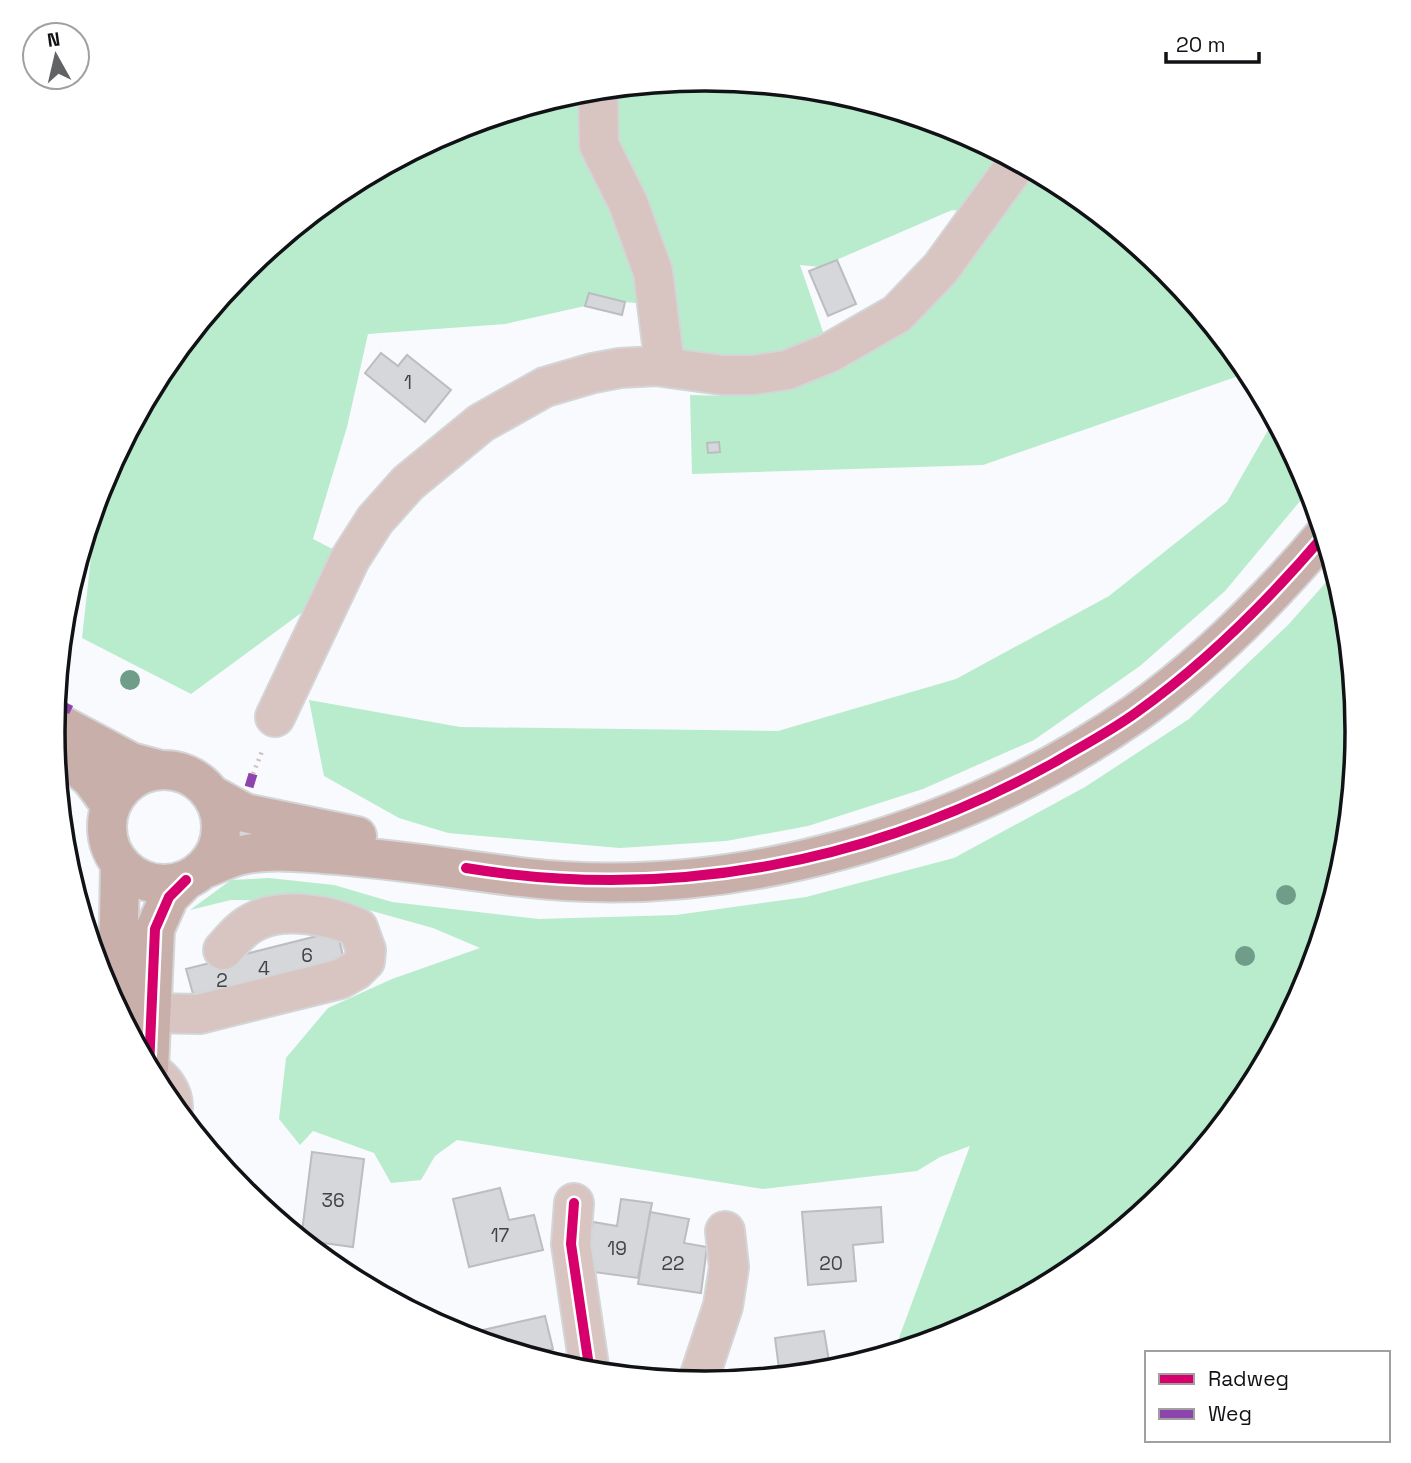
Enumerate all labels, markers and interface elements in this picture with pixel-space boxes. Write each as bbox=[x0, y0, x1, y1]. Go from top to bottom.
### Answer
north arrow bbox=[21, 21, 91, 91]
scale bar bbox=[1166, 21, 1259, 65]
text: N bbox=[46, 26, 62, 53]
text: 20 m bbox=[1176, 31, 1226, 58]
house number: 1 bbox=[404, 370, 412, 395]
house number: 6 bbox=[301, 943, 313, 968]
house number: 4 bbox=[258, 956, 270, 981]
house number: 2 bbox=[216, 968, 228, 993]
house number: 36 bbox=[321, 1188, 345, 1213]
house number: 17 bbox=[491, 1223, 510, 1248]
house number: 19 bbox=[607, 1236, 627, 1261]
house number: 22 bbox=[662, 1251, 684, 1276]
house number: 20 bbox=[819, 1251, 843, 1276]
legend bbox=[1145, 1351, 1390, 1442]
text: Radweg bbox=[1208, 1365, 1289, 1392]
text: Weg bbox=[1208, 1400, 1252, 1427]

